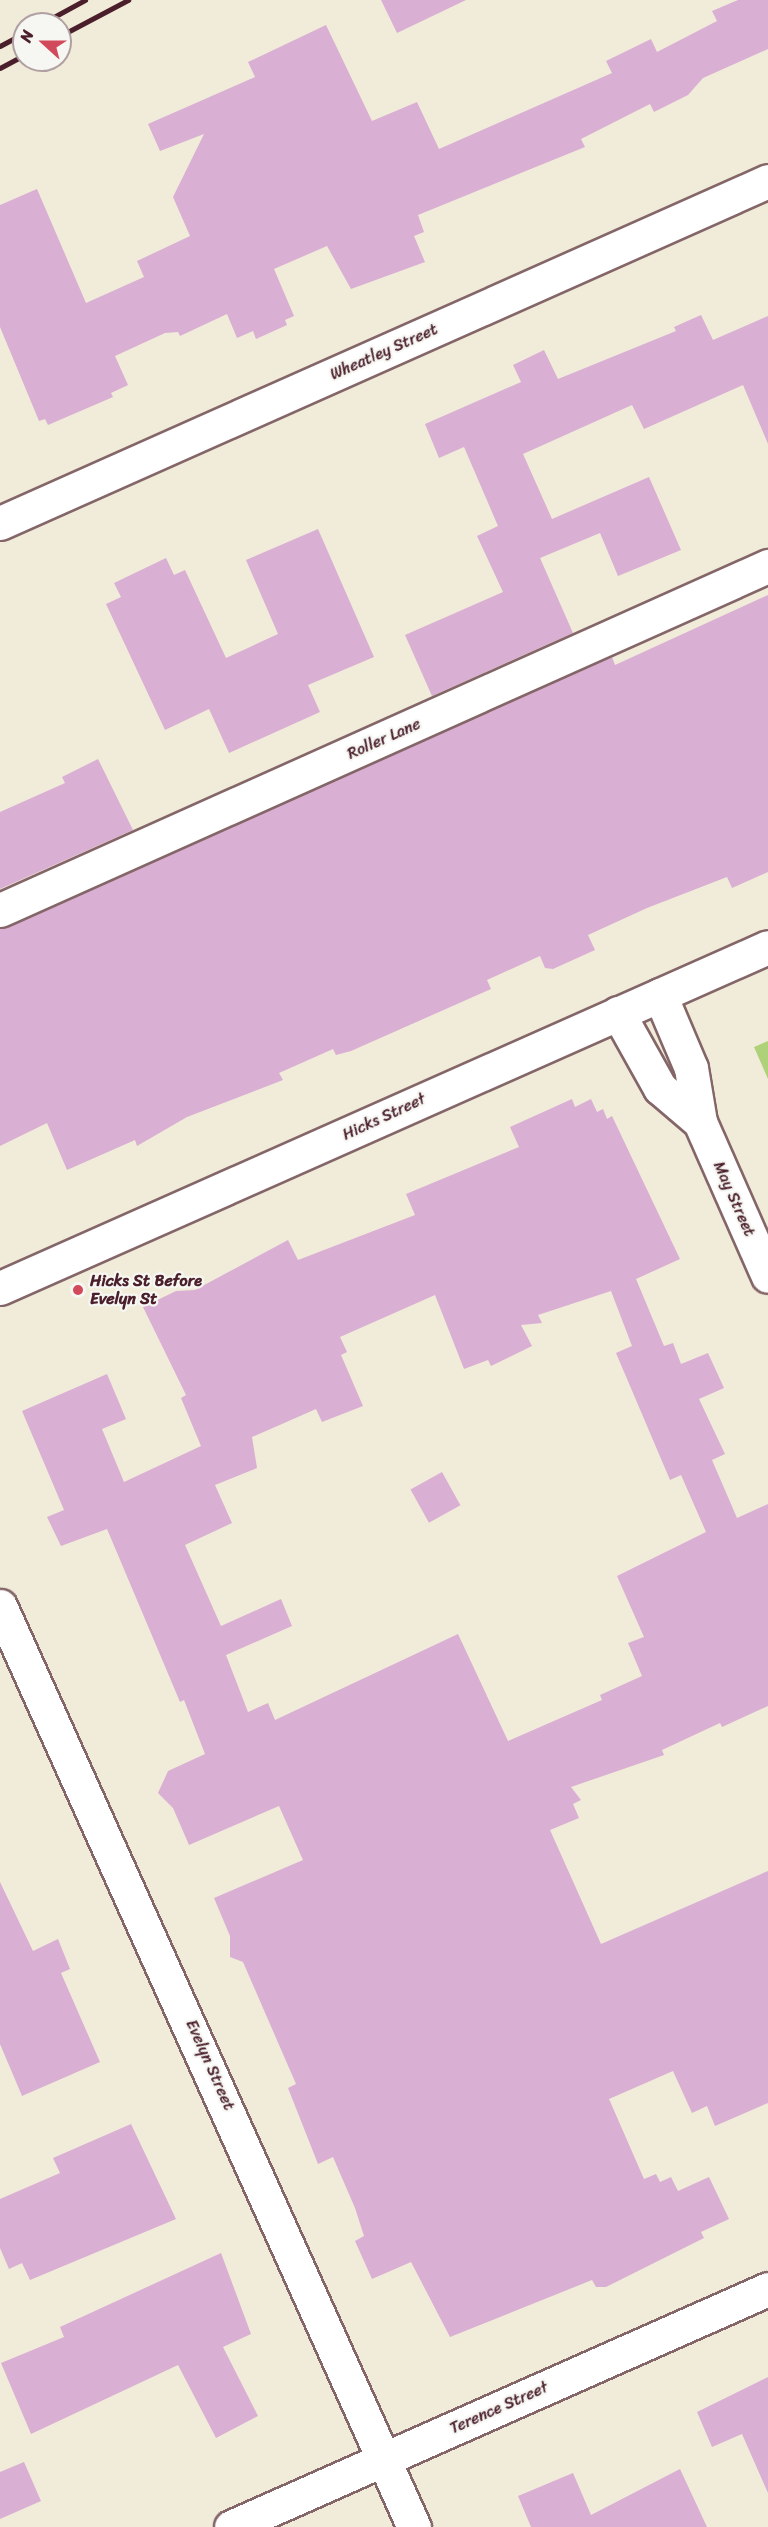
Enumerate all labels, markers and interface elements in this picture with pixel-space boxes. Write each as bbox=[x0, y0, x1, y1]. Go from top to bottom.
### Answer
north arrow bbox=[12, 12, 72, 72]
text: N bbox=[11, 26, 42, 46]
street label: Wheatley Street bbox=[327, 320, 441, 384]
street label: Roller Lane bbox=[344, 714, 424, 764]
street label: Hicks Street bbox=[339, 1089, 429, 1145]
street label: May Street bbox=[709, 1159, 759, 1239]
place label: Hicks St Before Evelyn St bbox=[90, 1271, 202, 1309]
marker: Hicks St Before Evelyn St bbox=[71, 1283, 85, 1297]
street label: Evelyn Street bbox=[182, 2017, 238, 2113]
street label: Terence Street bbox=[447, 2378, 551, 2438]

